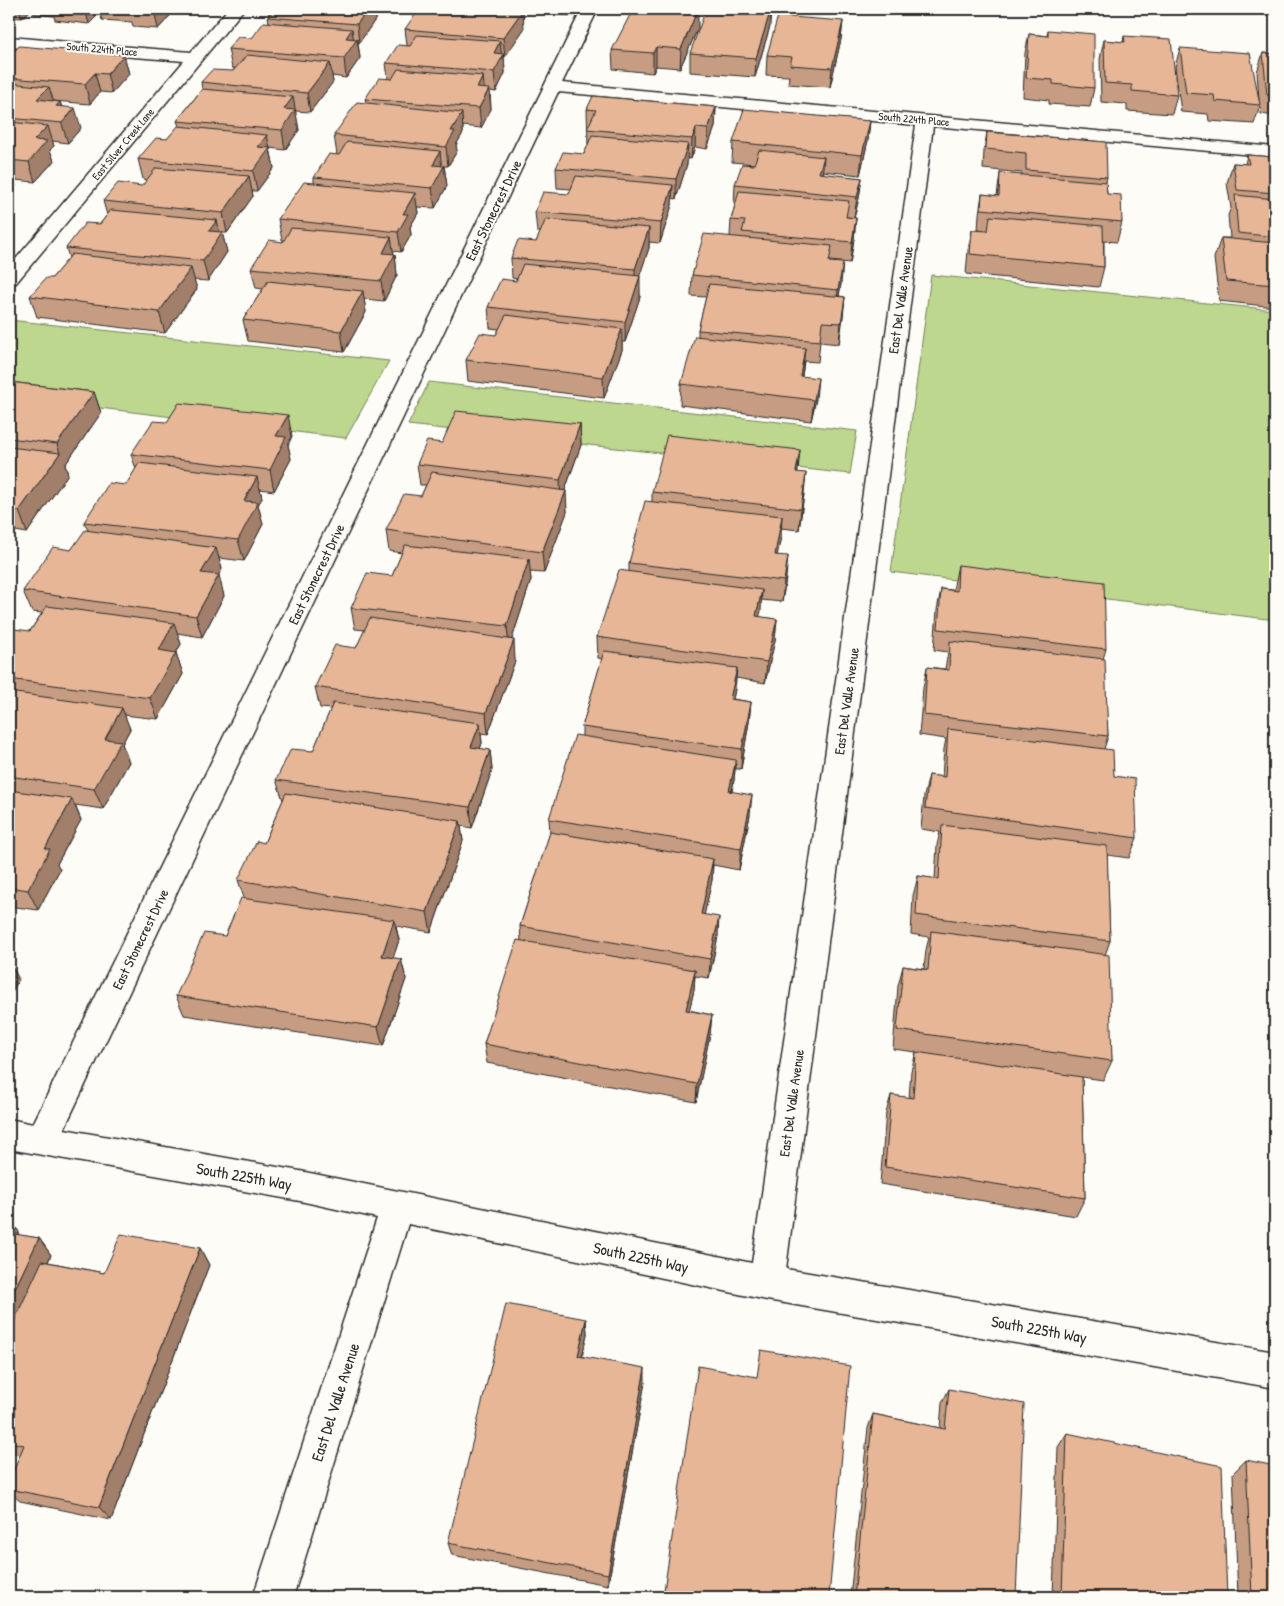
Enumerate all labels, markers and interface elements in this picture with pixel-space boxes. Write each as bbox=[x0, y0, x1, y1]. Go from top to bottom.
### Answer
street label: South 224th Place bbox=[66, 39, 139, 59]
street label: East Silver Creek Lane bbox=[89, 105, 158, 183]
street label: South 224th Place bbox=[878, 109, 951, 129]
street label: East Stonecrest Drive bbox=[460, 156, 526, 264]
street label: East Del Valle Avenue bbox=[883, 245, 917, 355]
street label: East Stonecrest Drive bbox=[283, 520, 349, 628]
street label: East Del Valle Avenue bbox=[829, 646, 863, 756]
street label: East Stonecrest Drive bbox=[107, 885, 173, 993]
street label: East Del Valle Avenue bbox=[774, 1048, 808, 1158]
street label: South 225th Way bbox=[195, 1157, 294, 1195]
street label: South 225th Way bbox=[591, 1236, 691, 1278]
street label: South 225th Way bbox=[990, 1310, 1089, 1348]
street label: East Del Valle Avenue bbox=[305, 1339, 365, 1464]

